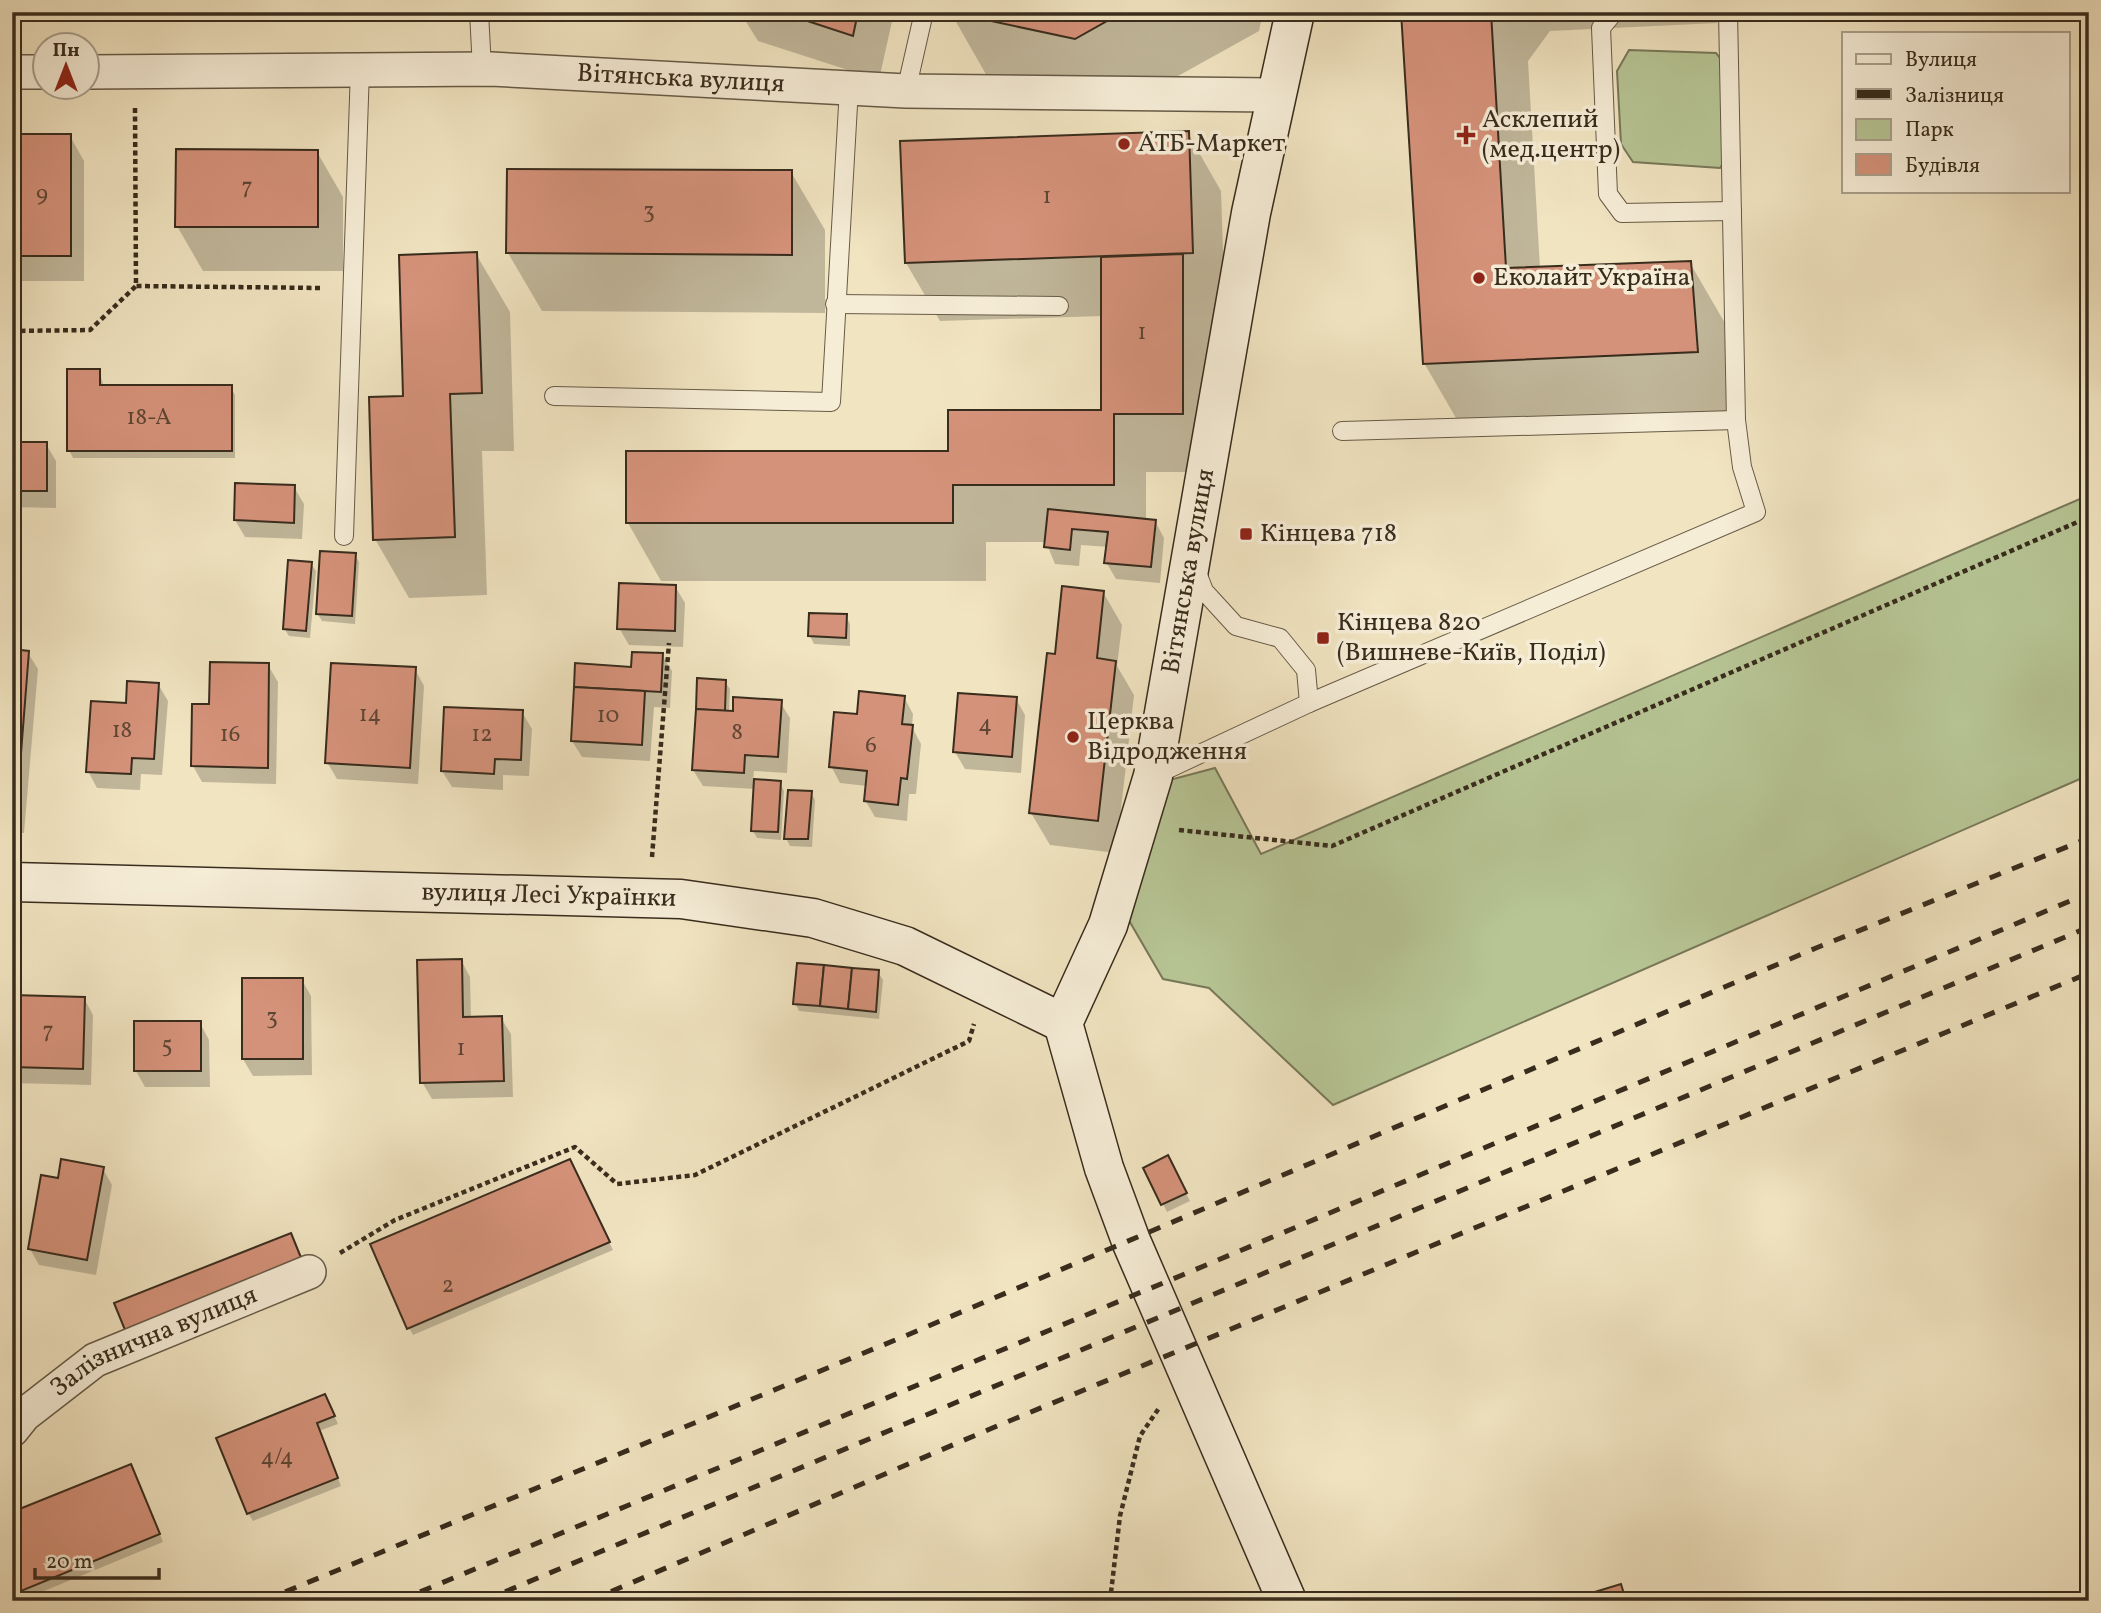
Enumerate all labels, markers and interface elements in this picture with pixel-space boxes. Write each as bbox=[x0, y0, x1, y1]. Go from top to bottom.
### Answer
north arrow bbox=[32, 32, 102, 102]
legend bbox=[1842, 32, 2070, 192]
text: Пн bbox=[53, 38, 79, 64]
text: Вулиця bbox=[1905, 46, 1977, 75]
street label: Вітянська вулиця bbox=[576, 56, 786, 103]
text: Залізниця bbox=[1905, 82, 2004, 111]
place label: Асклепий (мед.центр) bbox=[1482, 102, 1620, 168]
text: Парк bbox=[1905, 116, 1954, 145]
marker: Асклепий (мед.центр) bbox=[1456, 125, 1476, 145]
place label: АТБ-Маркет bbox=[1138, 126, 1285, 162]
marker: АТБ-Маркет bbox=[1116, 136, 1132, 152]
text: Будівля bbox=[1905, 152, 1980, 181]
house number: 7 bbox=[241, 172, 253, 204]
house number: 9 bbox=[36, 179, 48, 211]
house number: 1 bbox=[1043, 181, 1051, 213]
house number: 3 bbox=[643, 196, 655, 228]
place label: Еколайт Україна bbox=[1493, 260, 1690, 296]
marker: Еколайт Україна bbox=[1471, 270, 1487, 286]
house number: 1 bbox=[1138, 317, 1146, 349]
house number: 18-А bbox=[126, 402, 172, 434]
street label: Вітянська вулиця bbox=[1153, 466, 1224, 677]
place label: Кінцева 718 bbox=[1260, 516, 1397, 552]
marker: Кінцева 718 bbox=[1238, 526, 1254, 542]
place label: Кінцева 820 (Вишневе-Київ, Поділ) bbox=[1337, 605, 1606, 671]
marker: Кінцева 820 (Вишневе-Київ, Поділ) bbox=[1315, 630, 1331, 646]
house number: 14 bbox=[359, 699, 381, 731]
house number: 10 bbox=[597, 700, 619, 732]
place label: Церква Відродження bbox=[1087, 704, 1247, 770]
house number: 4 bbox=[978, 709, 992, 741]
house number: 18 bbox=[112, 715, 132, 747]
house number: 8 bbox=[731, 717, 743, 749]
house number: 16 bbox=[220, 719, 240, 751]
house number: 12 bbox=[471, 719, 493, 751]
marker: Церква Відродження bbox=[1065, 729, 1081, 745]
house number: 6 bbox=[865, 730, 877, 762]
street label: вулиця Лесі Українки bbox=[421, 874, 677, 917]
house number: 3 bbox=[266, 1002, 278, 1034]
house number: 7 bbox=[42, 1016, 54, 1048]
house number: 5 bbox=[161, 1030, 173, 1062]
house number: 1 bbox=[457, 1033, 465, 1065]
house number: 2 bbox=[442, 1270, 454, 1302]
street label: Залізнична вулиця bbox=[43, 1277, 263, 1406]
house number: 4/4 bbox=[261, 1442, 293, 1474]
scale bar bbox=[35, 1536, 159, 1580]
text: 20 m bbox=[46, 1548, 92, 1577]

